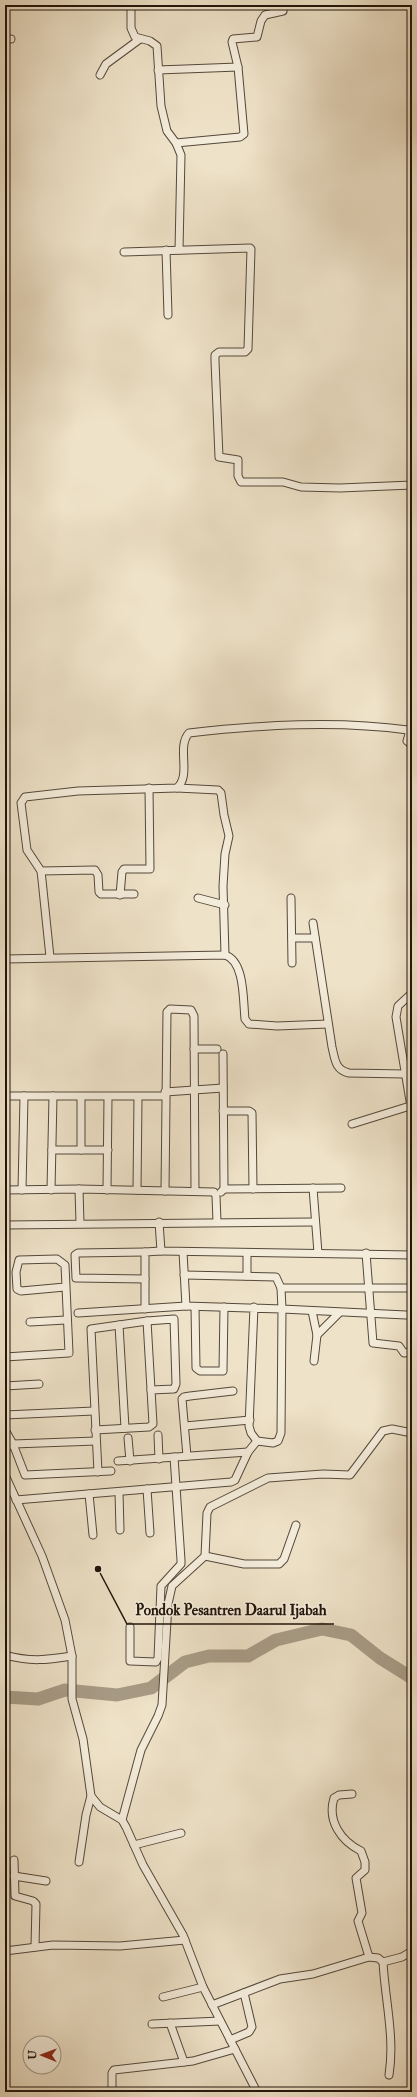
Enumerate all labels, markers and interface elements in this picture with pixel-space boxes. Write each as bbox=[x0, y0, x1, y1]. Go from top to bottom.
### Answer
callout: Pondok Pesantren Daarul Ijabah bbox=[127, 1597, 334, 1624]
text: Pondok Pesantren Daarul Ijabah bbox=[135, 1601, 327, 1620]
north arrow bbox=[22, 2035, 62, 2075]
text: U bbox=[26, 2049, 39, 2060]

